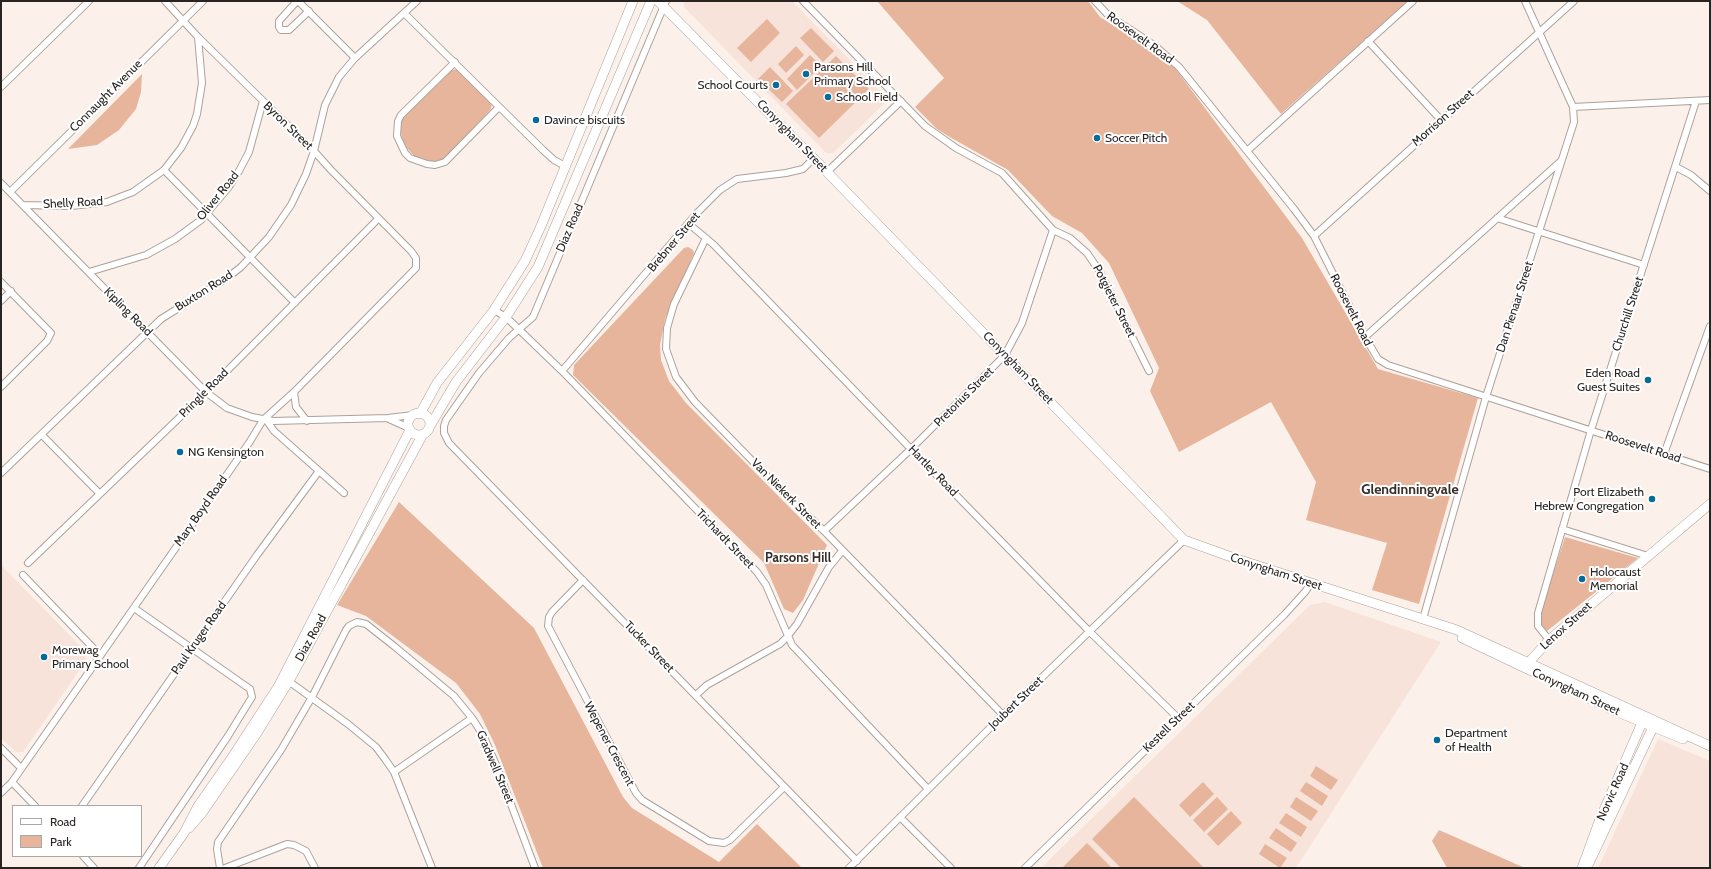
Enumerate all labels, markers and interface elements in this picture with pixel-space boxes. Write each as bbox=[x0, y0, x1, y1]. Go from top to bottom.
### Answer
street label: Roosevelt Road bbox=[1104, 9, 1176, 67]
street label: Connaught Avenue bbox=[67, 57, 145, 135]
place label: Parsons Hill Primary School bbox=[814, 60, 891, 88]
marker: Parsons Hill Primary School bbox=[801, 69, 811, 79]
place label: School Courts bbox=[697, 78, 768, 92]
marker: School Courts bbox=[771, 80, 781, 90]
street label: Morrison Street bbox=[1409, 87, 1477, 149]
place label: School Field bbox=[836, 90, 898, 104]
marker: School Field bbox=[823, 92, 833, 102]
street label: Conyngham Street bbox=[754, 97, 830, 175]
street label: Byron Street bbox=[260, 99, 316, 153]
place label: Davince biscuits bbox=[544, 113, 625, 127]
marker: Davince biscuits bbox=[531, 115, 541, 125]
place label: Soccer Pitch bbox=[1105, 131, 1167, 145]
marker: Soccer Pitch bbox=[1092, 133, 1102, 143]
street label: Oliver Road bbox=[194, 169, 242, 223]
street label: Shelly Road bbox=[43, 194, 103, 212]
street label: Diaz Road bbox=[553, 202, 587, 254]
street label: Brebner Street bbox=[645, 209, 703, 275]
street label: Dan Pienaar Street bbox=[1493, 260, 1537, 354]
street label: Potgieter Street bbox=[1090, 262, 1138, 340]
street label: Buxton Road bbox=[173, 268, 235, 314]
street label: Roosevelt Road bbox=[1327, 272, 1375, 348]
street label: Churchill Street bbox=[1609, 275, 1647, 353]
street label: Kipling Road bbox=[101, 285, 155, 339]
street label: Conyngham Street bbox=[980, 329, 1056, 407]
street label: Pretorius Street bbox=[931, 364, 997, 430]
street label: Pringle Road bbox=[176, 365, 232, 421]
place label: Eden Road Guest Suites bbox=[1577, 366, 1640, 394]
marker: Eden Road Guest Suites bbox=[1643, 375, 1653, 385]
street label: Roosevelt Road bbox=[1603, 428, 1683, 466]
street label: Hartley Road bbox=[905, 442, 961, 500]
place label: NG Kensington bbox=[188, 445, 264, 459]
marker: NG Kensington bbox=[175, 447, 185, 457]
street label: Van Niekerk Street bbox=[748, 456, 824, 532]
street label: Mary Boyd Road bbox=[171, 473, 231, 549]
district label: Glendinningvale bbox=[1361, 482, 1459, 498]
place label: Port Elizabeth Hebrew Congregation bbox=[1534, 485, 1644, 513]
marker: Port Elizabeth Hebrew Congregation bbox=[1647, 494, 1657, 504]
street label: Trichardt Street bbox=[693, 506, 757, 572]
district label: Parsons Hill bbox=[765, 550, 831, 566]
street label: Conyngham Street bbox=[1228, 550, 1324, 594]
place label: Holocaust Memorial bbox=[1590, 565, 1641, 593]
marker: Holocaust Memorial bbox=[1577, 574, 1587, 584]
street label: Paul Kruger Road bbox=[168, 599, 230, 677]
street label: Lenox Street bbox=[1537, 599, 1595, 653]
street label: Diaz Road bbox=[292, 612, 330, 664]
street label: Tucker Street bbox=[621, 618, 677, 676]
place label: Morewag Primary School bbox=[52, 643, 129, 671]
marker: Morewag Primary School bbox=[39, 652, 49, 662]
street label: Conyngham Street bbox=[1530, 665, 1622, 719]
street label: Joubert Street bbox=[986, 674, 1046, 732]
street label: Wepener Crescent bbox=[581, 699, 637, 789]
street label: Kestell Street bbox=[1140, 699, 1198, 755]
place label: Department of Health bbox=[1445, 726, 1507, 754]
street label: Gradwell Street bbox=[473, 728, 517, 806]
marker: Department of Health bbox=[1432, 735, 1442, 745]
street label: Norvic Road bbox=[1594, 761, 1632, 823]
legend bbox=[12, 805, 142, 857]
text: Road bbox=[50, 814, 76, 829]
text: Park bbox=[50, 834, 72, 849]

